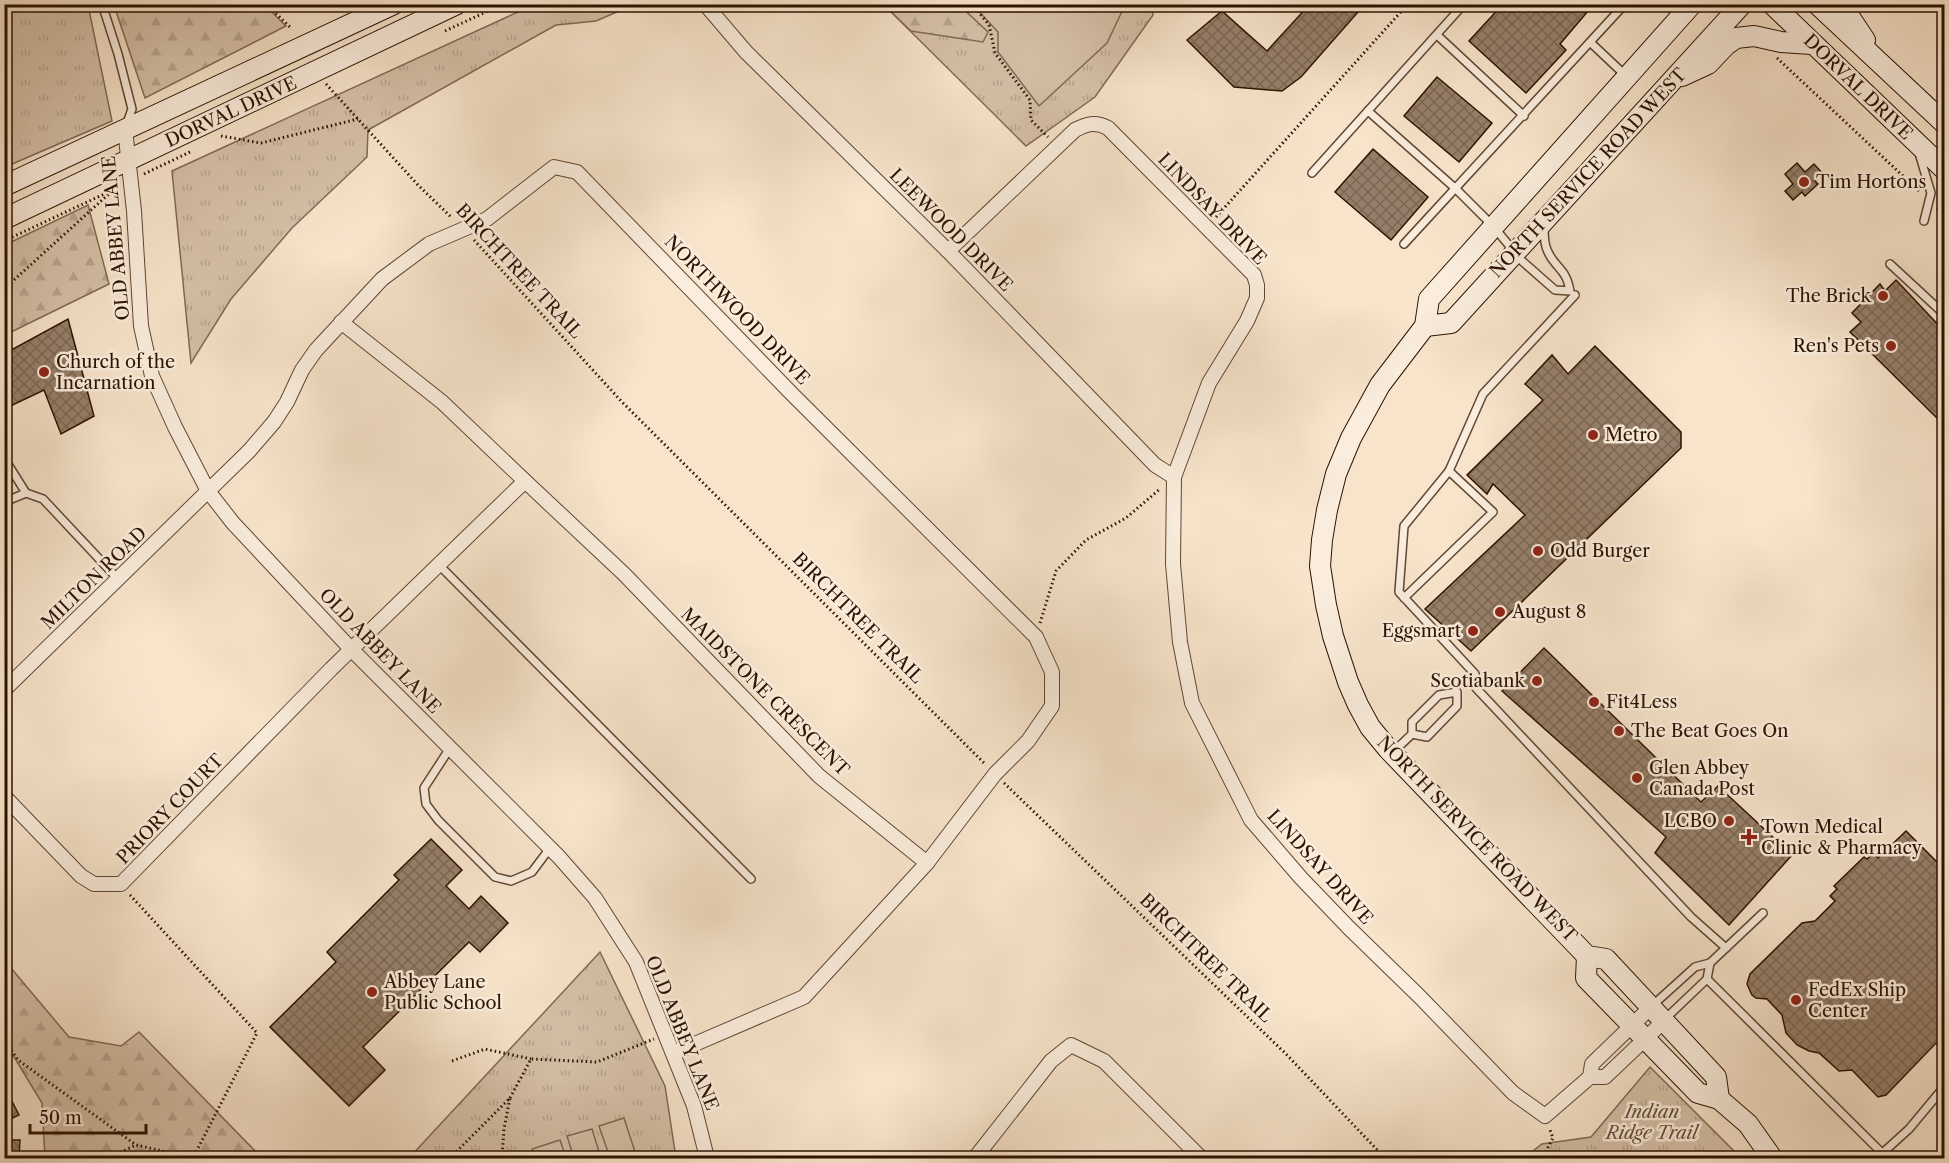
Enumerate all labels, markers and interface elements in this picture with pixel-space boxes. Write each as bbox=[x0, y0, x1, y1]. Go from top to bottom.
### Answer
street label: DORVAL DRIVE bbox=[1799, 30, 1917, 144]
street label: NORTH SERVICE ROAD WEST bbox=[1485, 63, 1691, 282]
street label: DORVAL DRIVE bbox=[162, 72, 300, 152]
street label: LINDSAY DRIVE bbox=[1153, 148, 1271, 270]
street label: OLD ABBEY LANE bbox=[98, 155, 134, 321]
street label: LEEWOOD DRIVE bbox=[885, 164, 1017, 296]
place label: Tim Hortons bbox=[1816, 171, 1926, 193]
marker: Tim Hortons bbox=[1797, 175, 1811, 189]
street label: BIRCHTREE TRAIL bbox=[451, 199, 587, 343]
street label: NORTHWOOD DRIVE bbox=[660, 231, 814, 389]
place label: The Brick bbox=[1786, 285, 1873, 307]
marker: The Brick bbox=[1876, 289, 1890, 303]
place label: Ren's Pets bbox=[1793, 335, 1879, 357]
marker: Ren's Pets bbox=[1884, 339, 1898, 353]
place label: Church of the Incarnation bbox=[56, 351, 175, 394]
marker: Church of the Incarnation bbox=[37, 365, 51, 379]
place label: Metro bbox=[1605, 424, 1658, 446]
marker: Metro bbox=[1586, 428, 1600, 442]
street label: MILTON ROAD bbox=[37, 522, 151, 634]
place label: Odd Burger bbox=[1550, 540, 1650, 562]
marker: Odd Burger bbox=[1531, 544, 1545, 558]
street label: BIRCHTREE TRAIL bbox=[788, 548, 928, 688]
street label: OLD ABBEY LANE bbox=[315, 584, 445, 718]
place label: August 8 bbox=[1511, 601, 1586, 623]
street label: MAIDSTONE CRESCENT bbox=[676, 603, 854, 781]
marker: August 8 bbox=[1493, 605, 1507, 619]
place label: Eggsmart bbox=[1382, 620, 1462, 642]
marker: Eggsmart bbox=[1466, 624, 1480, 638]
place label: Scotiabank bbox=[1430, 670, 1527, 692]
marker: Scotiabank bbox=[1530, 674, 1544, 688]
place label: Fit4Less bbox=[1606, 691, 1677, 713]
marker: Fit4Less bbox=[1587, 695, 1601, 709]
place label: The Beat Goes On bbox=[1631, 720, 1788, 742]
marker: The Beat Goes On bbox=[1612, 724, 1626, 738]
street label: NORTH SERVICE ROAD WEST bbox=[1372, 731, 1582, 947]
street label: PRIORY COURT bbox=[112, 749, 228, 869]
place label: Glen Abbey Canada Post bbox=[1649, 757, 1755, 800]
marker: Glen Abbey Canada Post bbox=[1630, 771, 1644, 785]
street label: LINDSAY DRIVE bbox=[1263, 805, 1377, 929]
place label: LCBO bbox=[1664, 810, 1717, 832]
marker: LCBO bbox=[1722, 814, 1736, 828]
place label: Town Medical Clinic & Pharmacy bbox=[1761, 816, 1923, 859]
marker: Town Medical Clinic & Pharmacy bbox=[1742, 830, 1756, 844]
street label: BIRCHTREE TRAIL bbox=[1135, 889, 1277, 1027]
street label: OLD ABBEY LANE bbox=[641, 952, 723, 1114]
place label: Abbey Lane Public School bbox=[383, 971, 502, 1014]
place label: FedEx Ship Center bbox=[1808, 979, 1906, 1022]
marker: Abbey Lane Public School bbox=[365, 985, 379, 999]
marker: FedEx Ship Center bbox=[1789, 993, 1803, 1007]
scale bar bbox=[30, 1097, 146, 1135]
park label: Indian Ridge Trail bbox=[1604, 1101, 1700, 1144]
text: 50 m bbox=[39, 1107, 82, 1129]

